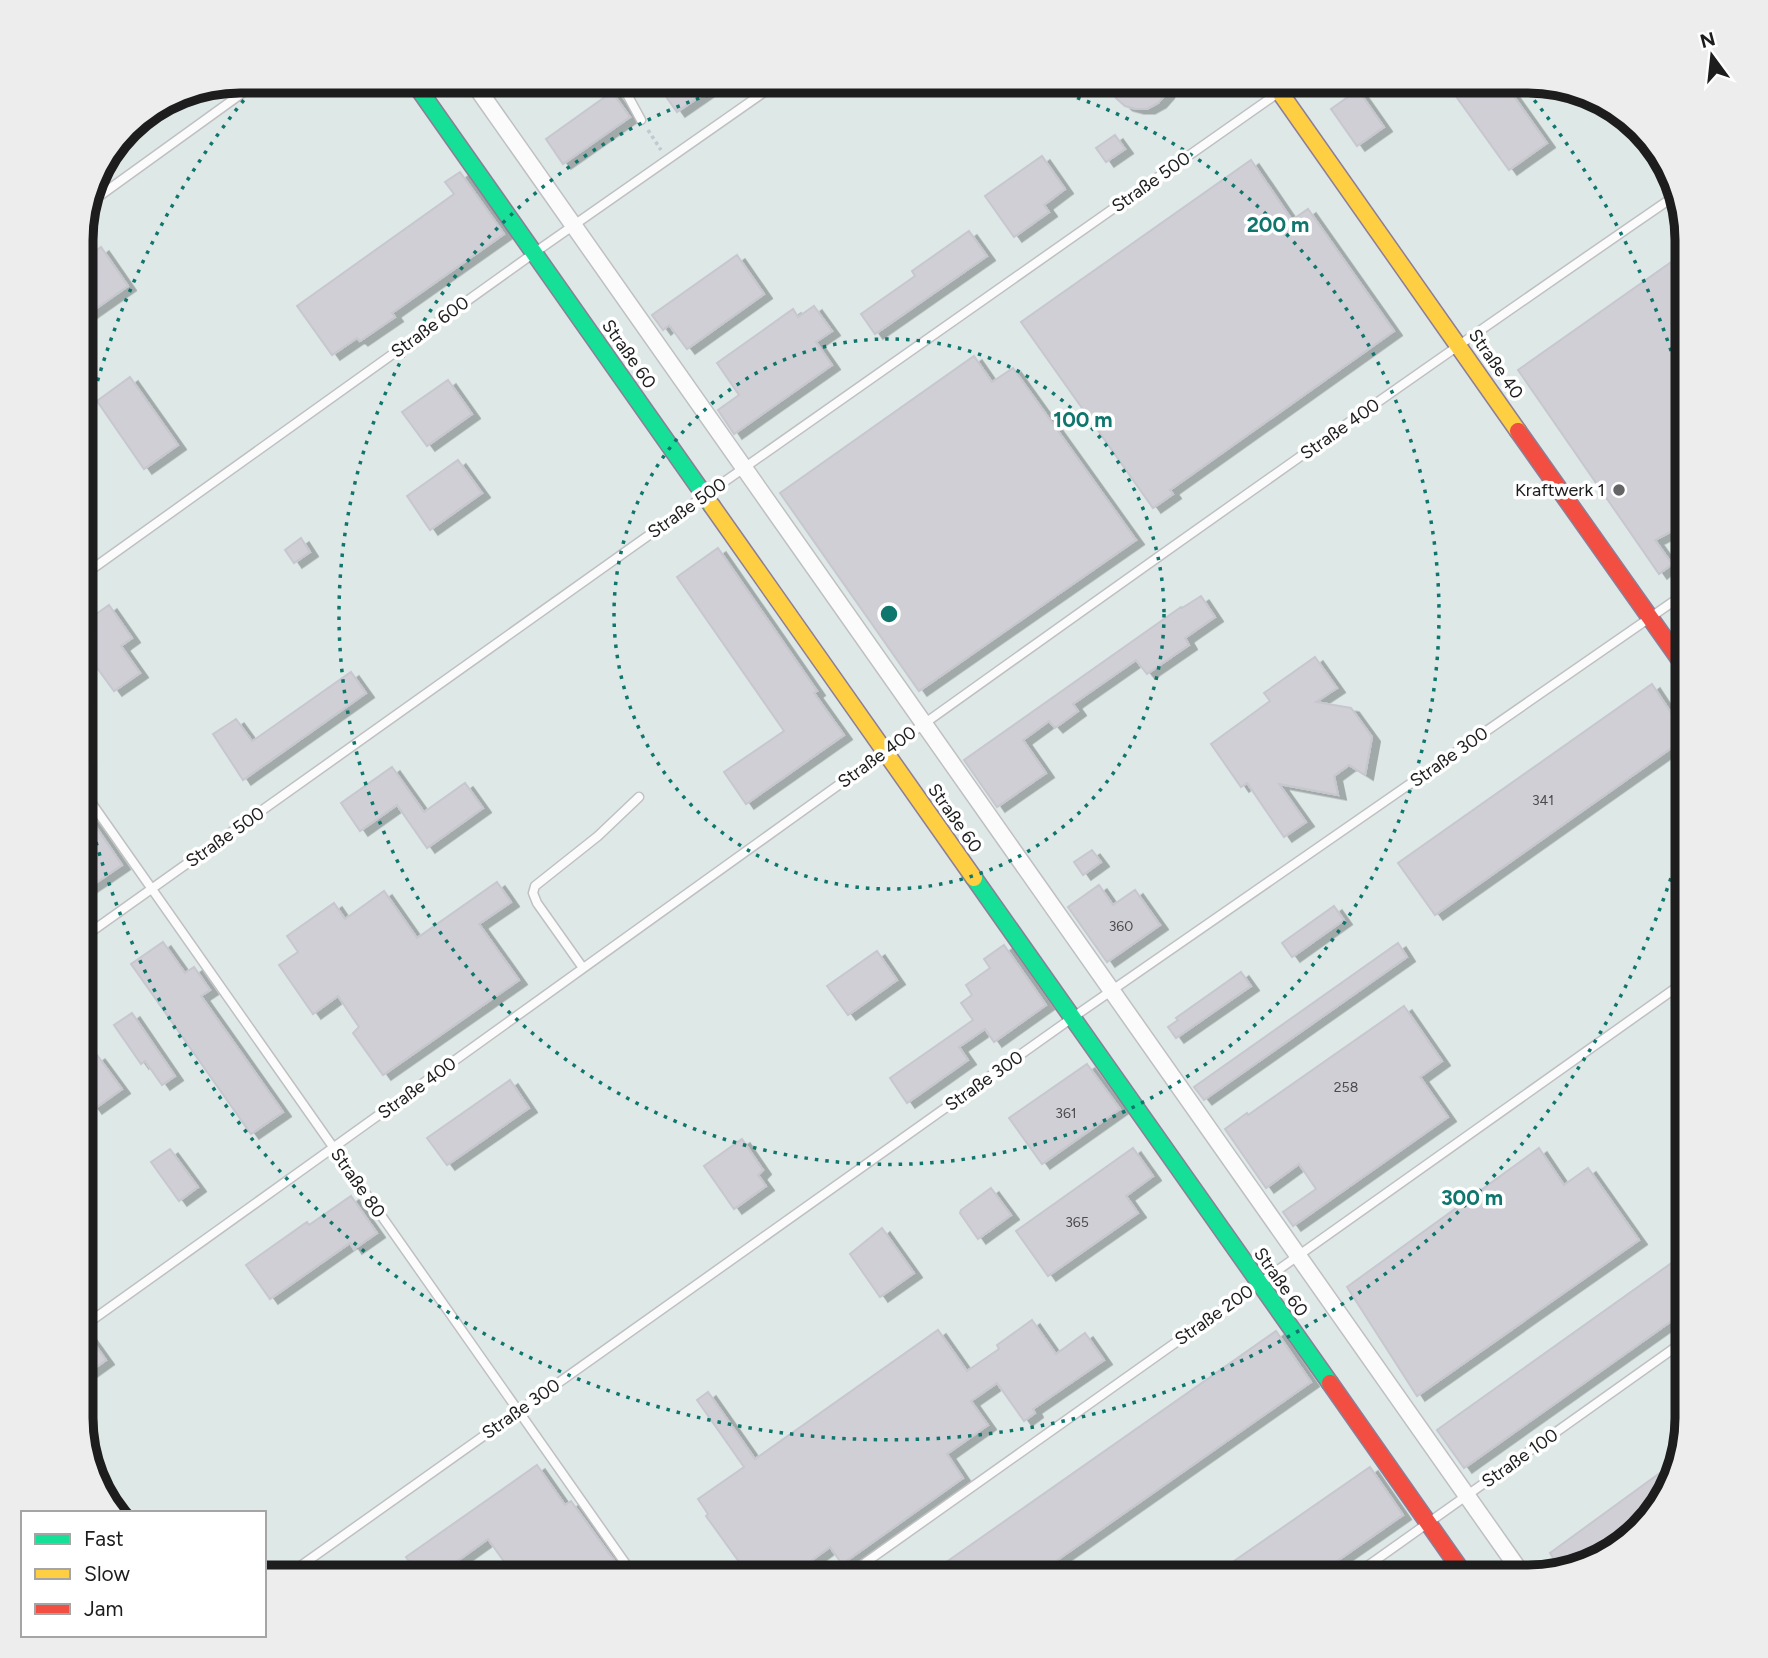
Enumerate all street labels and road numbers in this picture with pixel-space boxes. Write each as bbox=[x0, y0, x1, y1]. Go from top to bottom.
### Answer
street label: Straße 500 bbox=[1107, 147, 1195, 217]
street label: Straße 600 bbox=[387, 291, 473, 363]
street label: Straße 60 bbox=[597, 315, 661, 393]
street label: Straße 40 bbox=[1464, 325, 1528, 403]
street label: Straße 400 bbox=[1296, 394, 1384, 464]
street label: Straße 500 bbox=[643, 473, 731, 543]
street label: Straße 400 bbox=[833, 721, 921, 793]
street label: Straße 300 bbox=[1406, 722, 1492, 792]
street label: Straße 60 bbox=[923, 779, 987, 857]
street label: Straße 500 bbox=[181, 802, 269, 872]
street label: Straße 300 bbox=[941, 1046, 1027, 1116]
street label: Straße 400 bbox=[373, 1052, 461, 1124]
street label: Straße 80 bbox=[326, 1144, 390, 1222]
street label: Straße 60 bbox=[1249, 1243, 1313, 1321]
street label: Straße 200 bbox=[1171, 1280, 1257, 1350]
street label: Straße 300 bbox=[478, 1374, 564, 1444]
street label: Straße 100 bbox=[1478, 1424, 1562, 1492]

